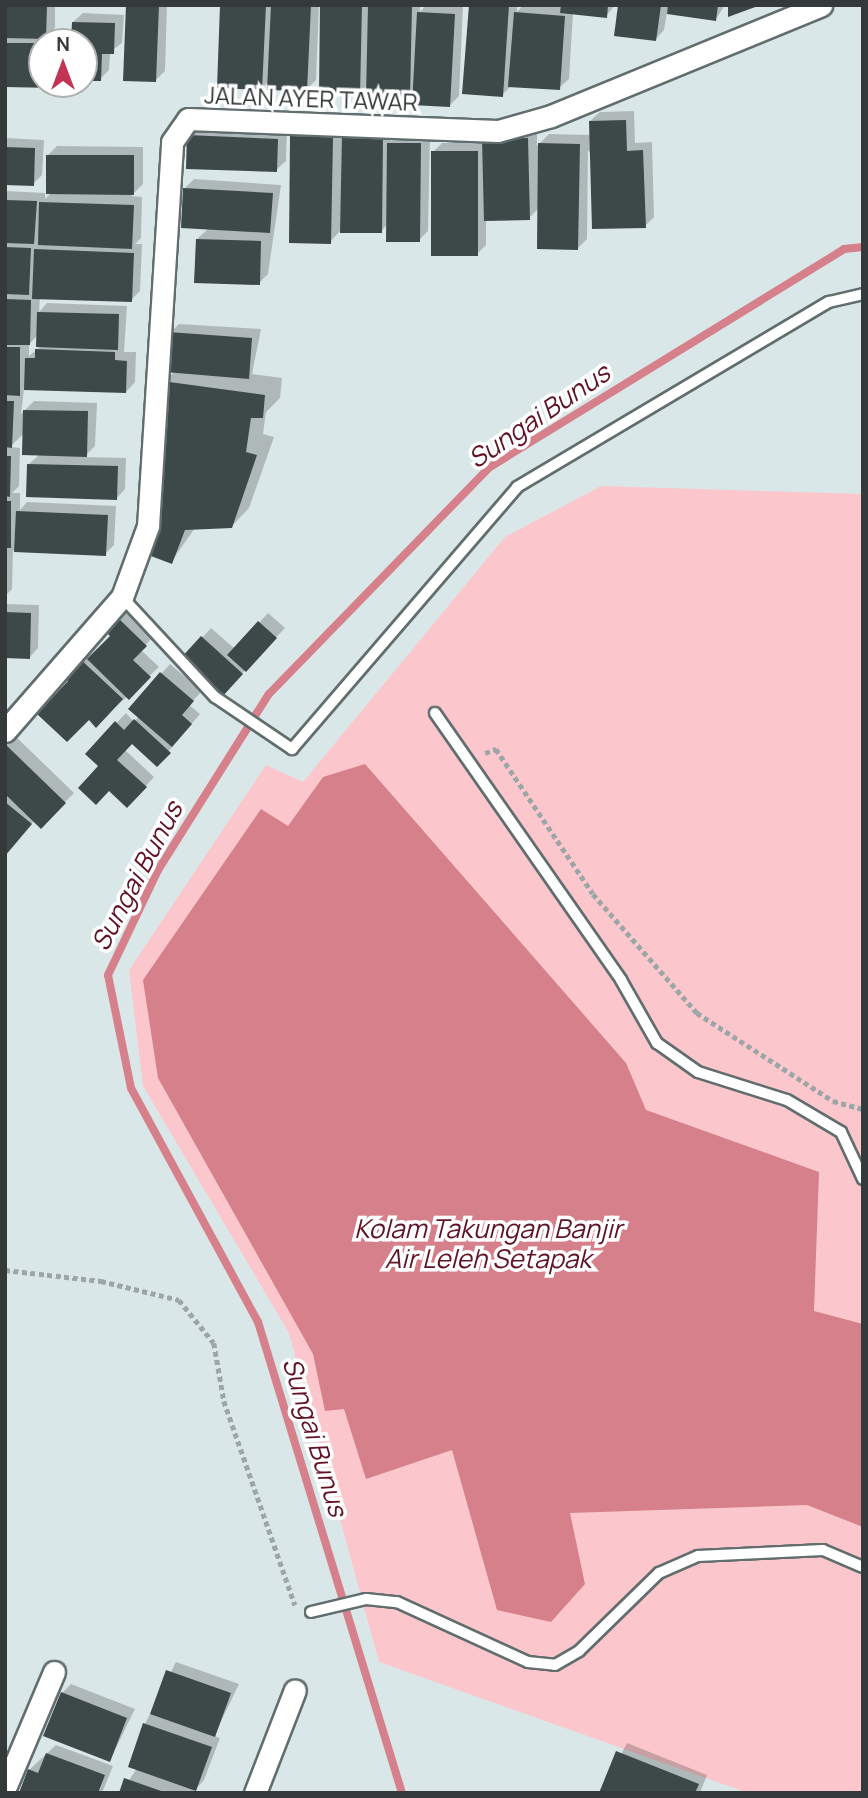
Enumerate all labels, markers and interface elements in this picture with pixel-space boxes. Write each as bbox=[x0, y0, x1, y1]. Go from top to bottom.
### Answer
north arrow bbox=[28, 28, 98, 98]
text: N bbox=[56, 31, 70, 57]
street label: JALAN AYER TAWAR bbox=[204, 80, 418, 116]
water label: Sungai Bunus bbox=[462, 357, 616, 475]
water label: Sungai Bunus bbox=[85, 796, 189, 956]
water label: Kolam Takungan Banjir Air Leleh Setapak bbox=[354, 1213, 622, 1274]
water label: Sungai Bunus bbox=[276, 1354, 354, 1520]

